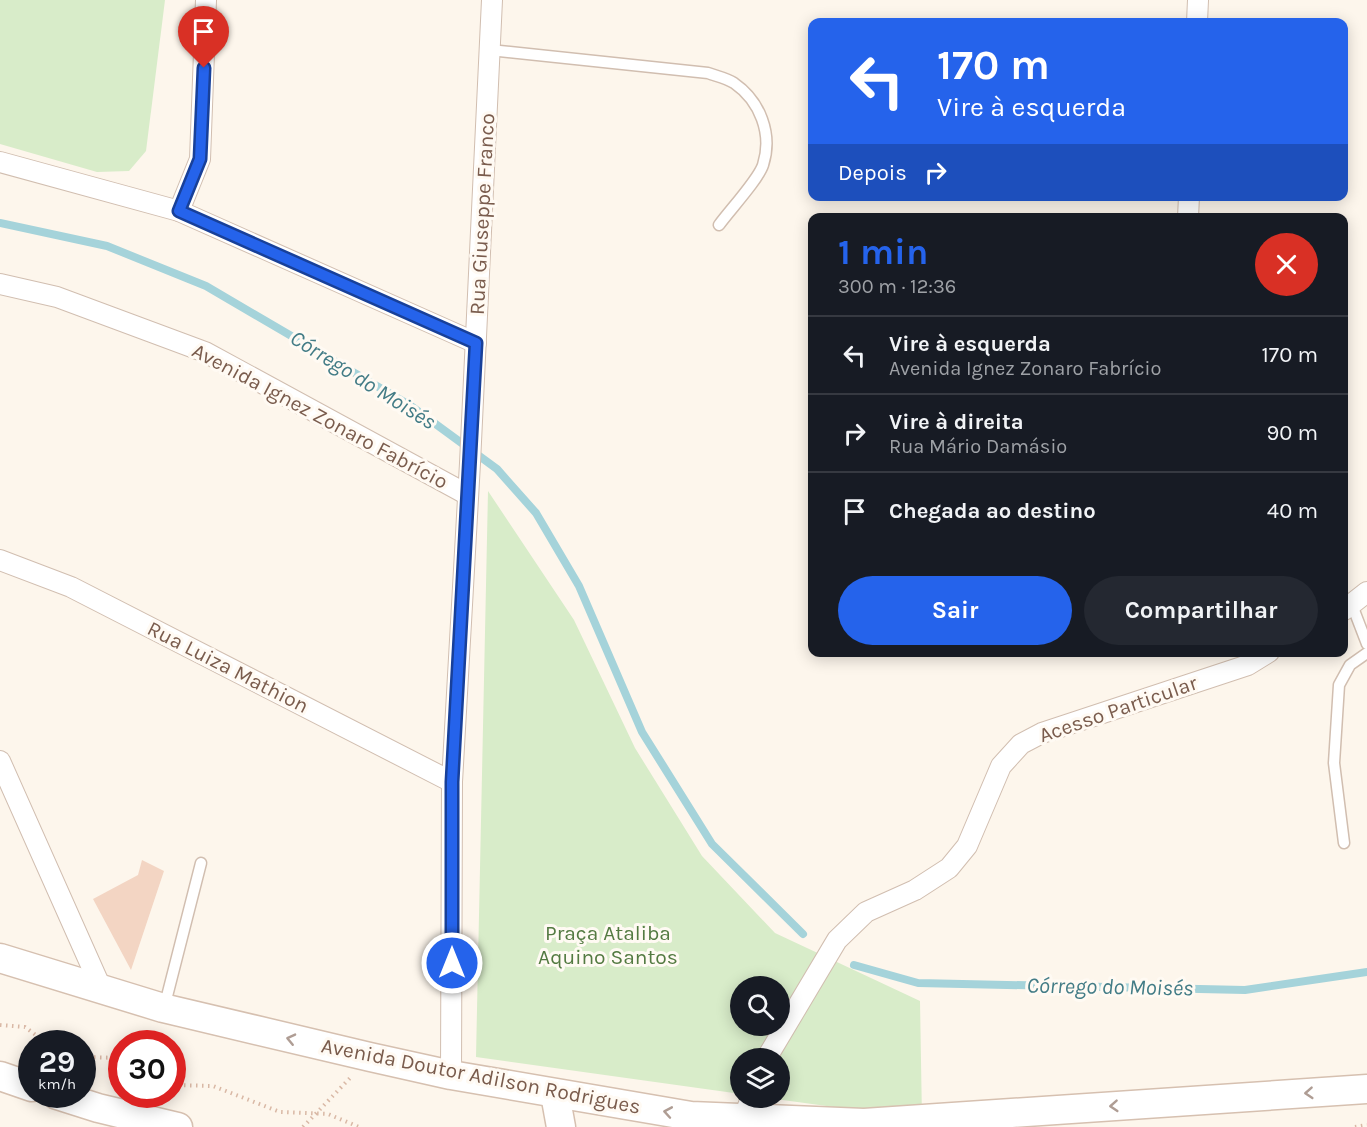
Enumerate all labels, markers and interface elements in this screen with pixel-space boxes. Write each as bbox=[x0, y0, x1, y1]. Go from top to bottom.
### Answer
pin bbox=[178, 6, 229, 68]
icon: arrive bbox=[187, 15, 220, 48]
text: 170 m bbox=[937, 40, 1050, 90]
icon: left bbox=[838, 42, 916, 120]
text: Vire à esquerda bbox=[937, 91, 1126, 123]
street label: Rua Giuseppe Franco bbox=[465, 113, 499, 315]
icon: right bbox=[919, 156, 952, 189]
text: Depois bbox=[838, 160, 907, 186]
text: 1 min bbox=[838, 231, 928, 273]
button: close bbox=[1255, 233, 1318, 296]
text: 300 m · 12:36 bbox=[838, 275, 956, 298]
water label: Córrego do Moisés bbox=[285, 325, 441, 435]
text: Vire à esquerda bbox=[889, 331, 1051, 357]
street label: Avenida Ignez Zonaro Fabrício bbox=[188, 338, 452, 494]
icon: left bbox=[838, 339, 871, 372]
text: 170 m bbox=[1262, 342, 1318, 368]
text: Avenida Ignez Zonaro Fabrício bbox=[889, 357, 1162, 380]
text: Vire à direita bbox=[889, 409, 1024, 435]
icon: right bbox=[838, 417, 871, 450]
text: 90 m bbox=[1266, 420, 1318, 446]
text: Rua Mário Damásio bbox=[889, 435, 1067, 458]
icon: arrive bbox=[838, 495, 871, 528]
text: Chegada ao destino bbox=[889, 498, 1096, 524]
text: 40 m bbox=[1267, 498, 1318, 524]
button: Sair bbox=[838, 576, 1072, 645]
button: Compartilhar bbox=[1084, 576, 1318, 645]
street label: Rua Luiza Mathion bbox=[143, 616, 313, 718]
street label: Acesso Particular bbox=[1036, 671, 1201, 747]
park label: Praça Ataliba Aquino Santos bbox=[538, 921, 678, 969]
position arrow bbox=[420, 931, 484, 995]
water label: Córrego do Moisés bbox=[1026, 973, 1194, 1001]
map controls bbox=[730, 976, 790, 1108]
button: search bbox=[730, 976, 790, 1036]
speed limit sign: 30 bbox=[108, 1030, 186, 1108]
one-way arrow bbox=[287, 1033, 297, 1046]
street label: Avenida Doutor Adilson Rodrigues bbox=[319, 1033, 643, 1119]
text: 29 bbox=[39, 1044, 75, 1080]
button: layers bbox=[730, 1048, 790, 1108]
text: km/h bbox=[38, 1075, 76, 1093]
one-way arrow bbox=[1304, 1086, 1313, 1099]
one-way arrow bbox=[1110, 1100, 1119, 1113]
one-way arrow bbox=[664, 1107, 673, 1119]

